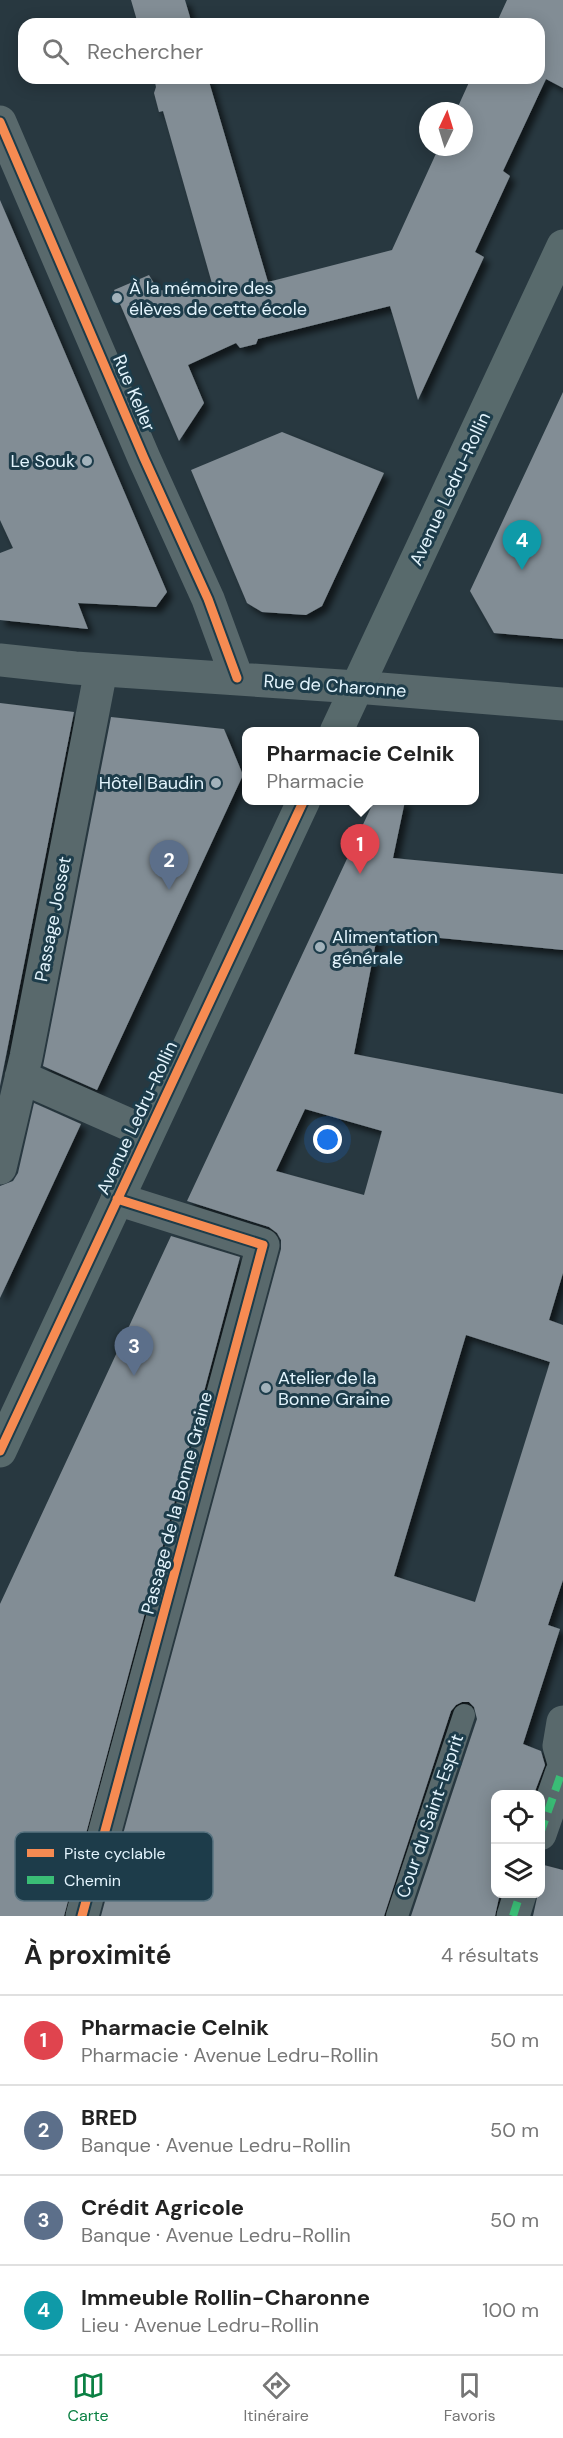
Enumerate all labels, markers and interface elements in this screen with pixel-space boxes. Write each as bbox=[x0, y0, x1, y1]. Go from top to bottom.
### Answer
search box bbox=[18, 18, 545, 84]
icon: search bbox=[39, 35, 72, 68]
text: Rechercher bbox=[87, 37, 203, 66]
north arrow bbox=[419, 102, 473, 156]
place label: À la mémoire des élèves de cette école bbox=[129, 276, 307, 321]
marker: À la mémoire des élèves de cette école bbox=[110, 291, 124, 305]
street label: Rue Keller bbox=[107, 351, 161, 435]
street label: Avenue Ledru-Rollin bbox=[404, 408, 496, 570]
place label: Le Souk bbox=[10, 449, 75, 473]
marker: Le Souk bbox=[80, 454, 94, 468]
pin: 4 bbox=[502, 520, 542, 570]
street label: Rue de Charonne bbox=[263, 669, 407, 703]
popup bbox=[242, 727, 479, 805]
text: Pharmacie Celnik bbox=[266, 739, 455, 768]
text: Pharmacie bbox=[266, 768, 364, 794]
place label: Hôtel Baudin bbox=[99, 771, 204, 795]
marker: Hôtel Baudin bbox=[209, 776, 223, 790]
pin: 1 bbox=[340, 824, 380, 874]
pin: 2 bbox=[150, 840, 188, 890]
street label: Passage Josset bbox=[29, 854, 77, 984]
place label: Alimentation générale bbox=[332, 925, 438, 970]
marker: Alimentation générale bbox=[313, 940, 327, 954]
street label: Avenue Ledru-Rollin bbox=[91, 1037, 183, 1199]
your location bbox=[313, 1125, 342, 1154]
pin: 3 bbox=[114, 1326, 154, 1376]
place label: Atelier de la Bonne Graine bbox=[278, 1366, 390, 1411]
marker: Atelier de la Bonne Graine bbox=[259, 1381, 273, 1395]
street label: Passage de la Bonne Graine bbox=[136, 1389, 218, 1617]
street label: Cour du Saint-Esprit bbox=[391, 1731, 469, 1901]
map controls bbox=[491, 1790, 545, 1898]
button: locate bbox=[491, 1790, 545, 1844]
legend bbox=[15, 1832, 213, 1901]
text: Piste cyclable bbox=[64, 1843, 166, 1864]
button: layers bbox=[491, 1844, 545, 1898]
text: Chemin bbox=[64, 1870, 121, 1891]
text: À proximité bbox=[24, 1938, 171, 1972]
text: 4 résultats bbox=[441, 1942, 539, 1968]
text: Pharmacie Celnik bbox=[81, 2013, 269, 2042]
text: 1 bbox=[40, 2027, 47, 2053]
text: 50 m bbox=[490, 2027, 539, 2053]
text: Pharmacie · Avenue Ledru-Rollin bbox=[81, 2042, 379, 2068]
text: BRED bbox=[81, 2103, 137, 2132]
text: 2 bbox=[38, 2117, 49, 2143]
text: 50 m bbox=[490, 2117, 539, 2143]
text: Banque · Avenue Ledru-Rollin bbox=[81, 2132, 351, 2158]
text: Crédit Agricole bbox=[81, 2193, 244, 2222]
text: 3 bbox=[37, 2207, 50, 2233]
text: 50 m bbox=[490, 2207, 539, 2233]
text: Banque · Avenue Ledru-Rollin bbox=[81, 2222, 351, 2248]
text: Immeuble Rollin-Charonne bbox=[81, 2283, 370, 2312]
text: 4 bbox=[37, 2297, 50, 2323]
text: 100 m bbox=[482, 2297, 539, 2323]
text: Lieu · Avenue Ledru-Rollin bbox=[81, 2312, 319, 2338]
tab: Carte bbox=[67, 2369, 109, 2426]
tab: Itinéraire bbox=[244, 2369, 309, 2426]
tab: Favoris bbox=[444, 2369, 496, 2426]

